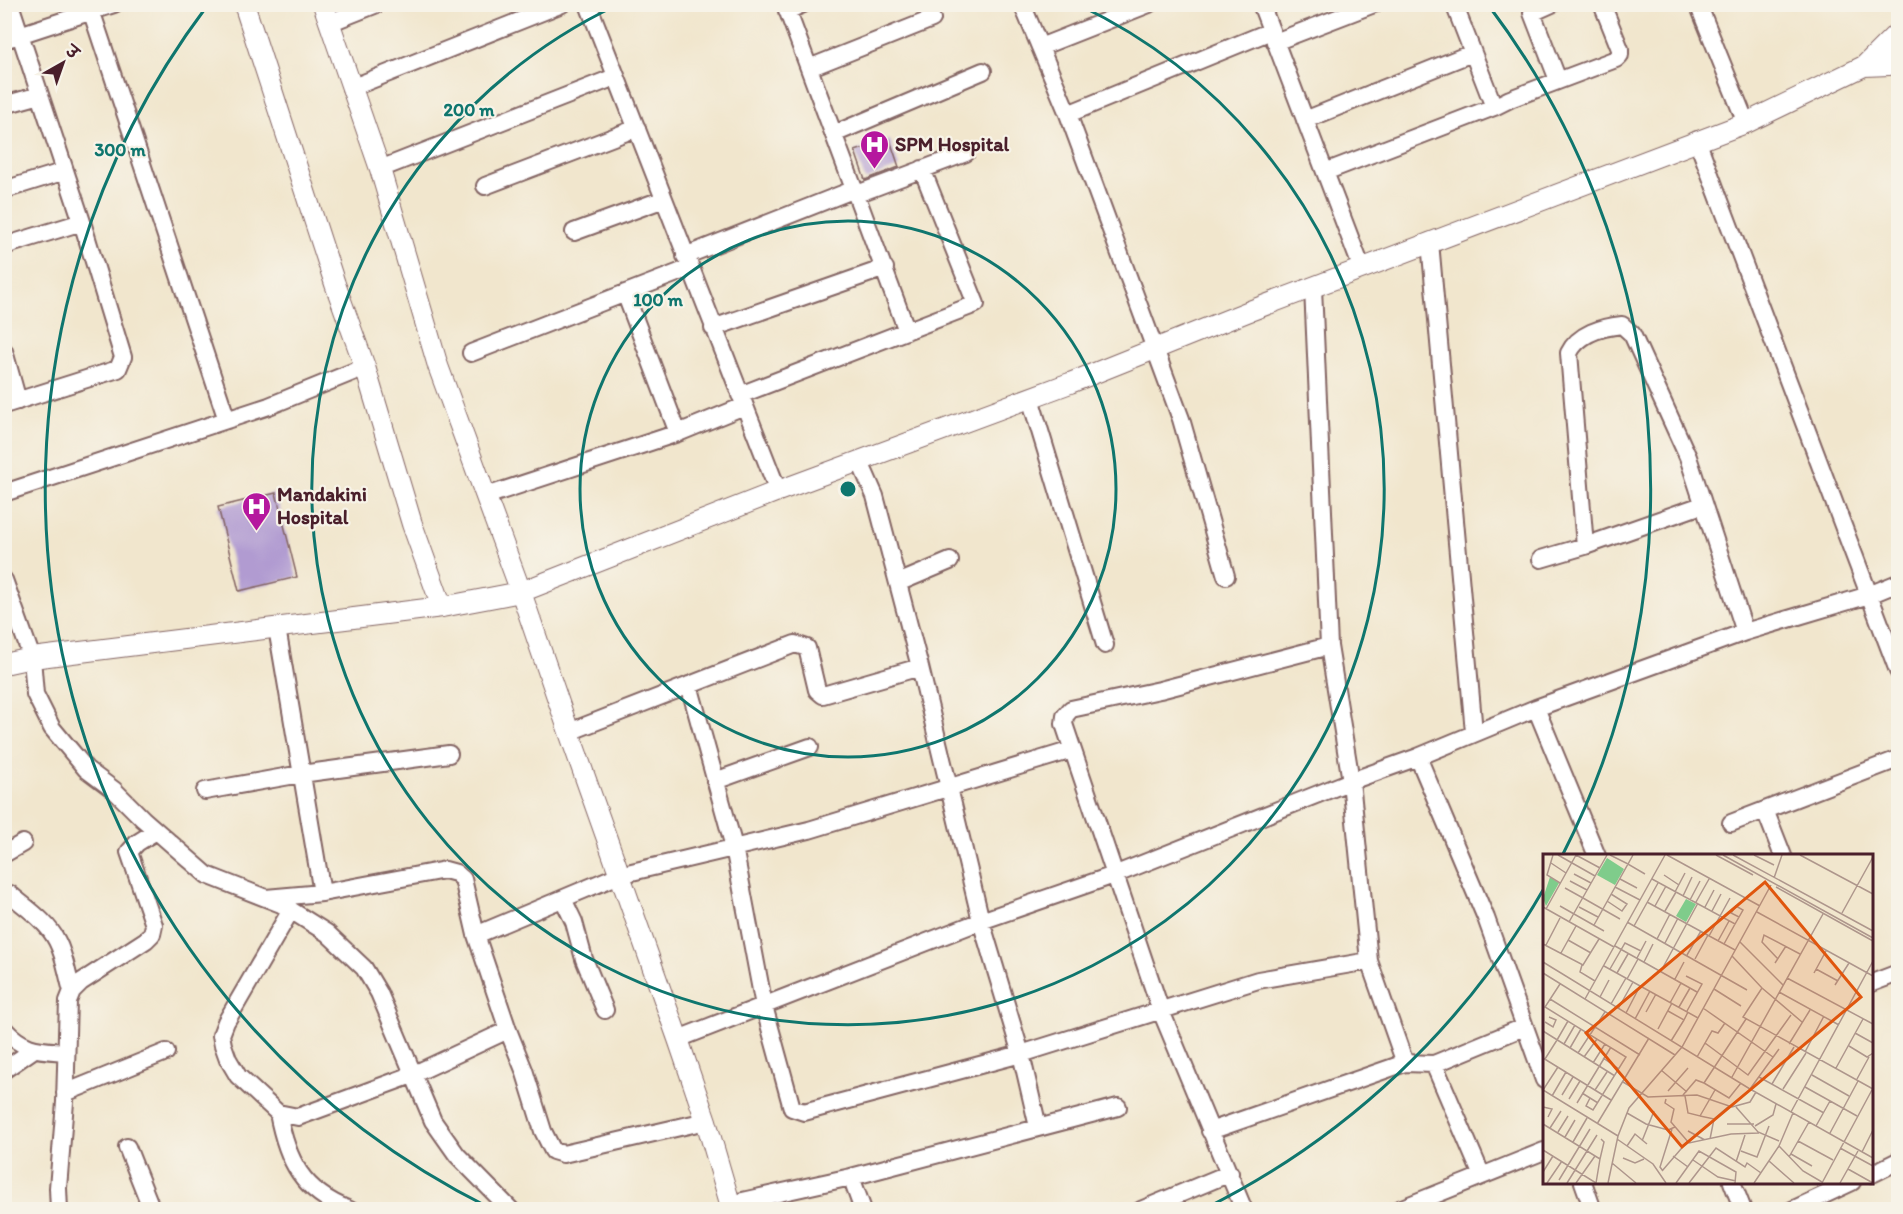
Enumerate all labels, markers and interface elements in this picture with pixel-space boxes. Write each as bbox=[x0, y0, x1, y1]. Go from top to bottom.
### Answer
north arrow bbox=[33, 33, 93, 93]
text: उ bbox=[61, 40, 84, 63]
text: 200 m bbox=[444, 99, 495, 121]
hospital icon: SPM Hospital bbox=[858, 128, 890, 170]
place label: SPM Hospital bbox=[895, 132, 1010, 157]
text: 300 m bbox=[94, 139, 146, 161]
text: 100 m bbox=[633, 289, 684, 311]
centre of rings bbox=[838, 479, 858, 499]
place label: Mandakini Hospital bbox=[277, 482, 367, 530]
hospital icon: Mandakini Hospital bbox=[240, 490, 272, 532]
inset map bbox=[1543, 854, 1873, 1184]

